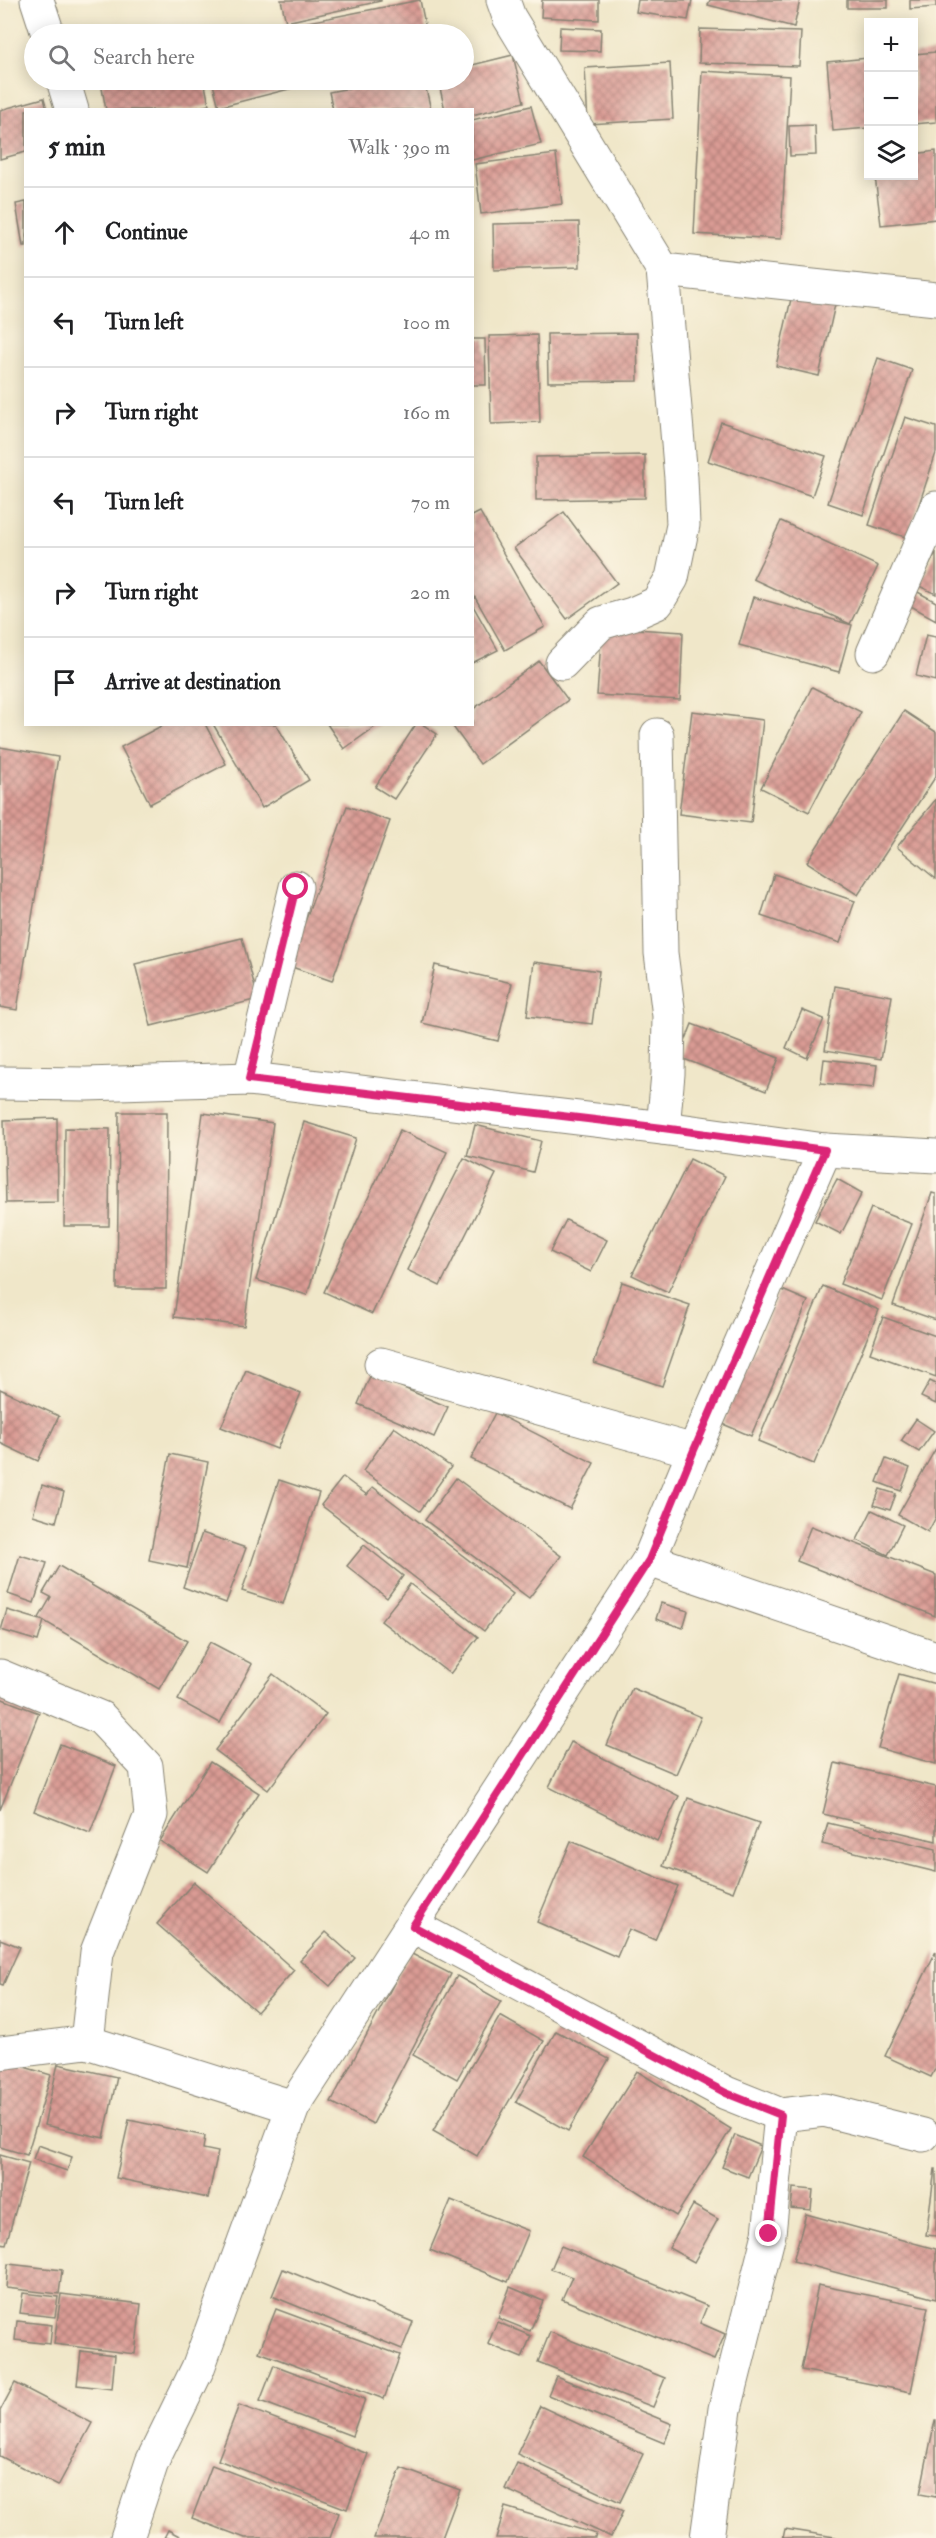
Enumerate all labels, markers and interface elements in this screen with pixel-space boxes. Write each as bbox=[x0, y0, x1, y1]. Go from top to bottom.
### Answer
map controls bbox=[864, 18, 918, 180]
button: + bbox=[864, 18, 918, 72]
search box bbox=[24, 24, 474, 90]
icon: search bbox=[45, 41, 78, 74]
text: Search here bbox=[93, 43, 195, 71]
button: − bbox=[864, 72, 918, 126]
button: layers bbox=[864, 126, 918, 180]
text: 5 min bbox=[48, 131, 105, 163]
text: Walk · 390 m bbox=[348, 135, 450, 160]
icon: ahead bbox=[48, 216, 81, 249]
text: Continue bbox=[105, 218, 188, 246]
text: 40 m bbox=[409, 220, 450, 245]
icon: left bbox=[48, 306, 81, 339]
text: Turn left bbox=[105, 308, 184, 336]
text: 100 m bbox=[403, 310, 450, 335]
icon: right bbox=[48, 396, 81, 429]
text: Turn right bbox=[105, 398, 198, 426]
text: 160 m bbox=[403, 400, 450, 425]
icon: left bbox=[48, 486, 81, 519]
text: Turn left bbox=[105, 488, 184, 516]
text: 70 m bbox=[411, 490, 450, 515]
icon: right bbox=[48, 576, 81, 609]
text: Turn right bbox=[105, 578, 198, 606]
text: 20 m bbox=[410, 580, 450, 605]
icon: arrive bbox=[48, 666, 81, 699]
text: Arrive at destination bbox=[105, 668, 281, 696]
route start bbox=[282, 873, 308, 899]
route end bbox=[755, 2220, 781, 2246]

